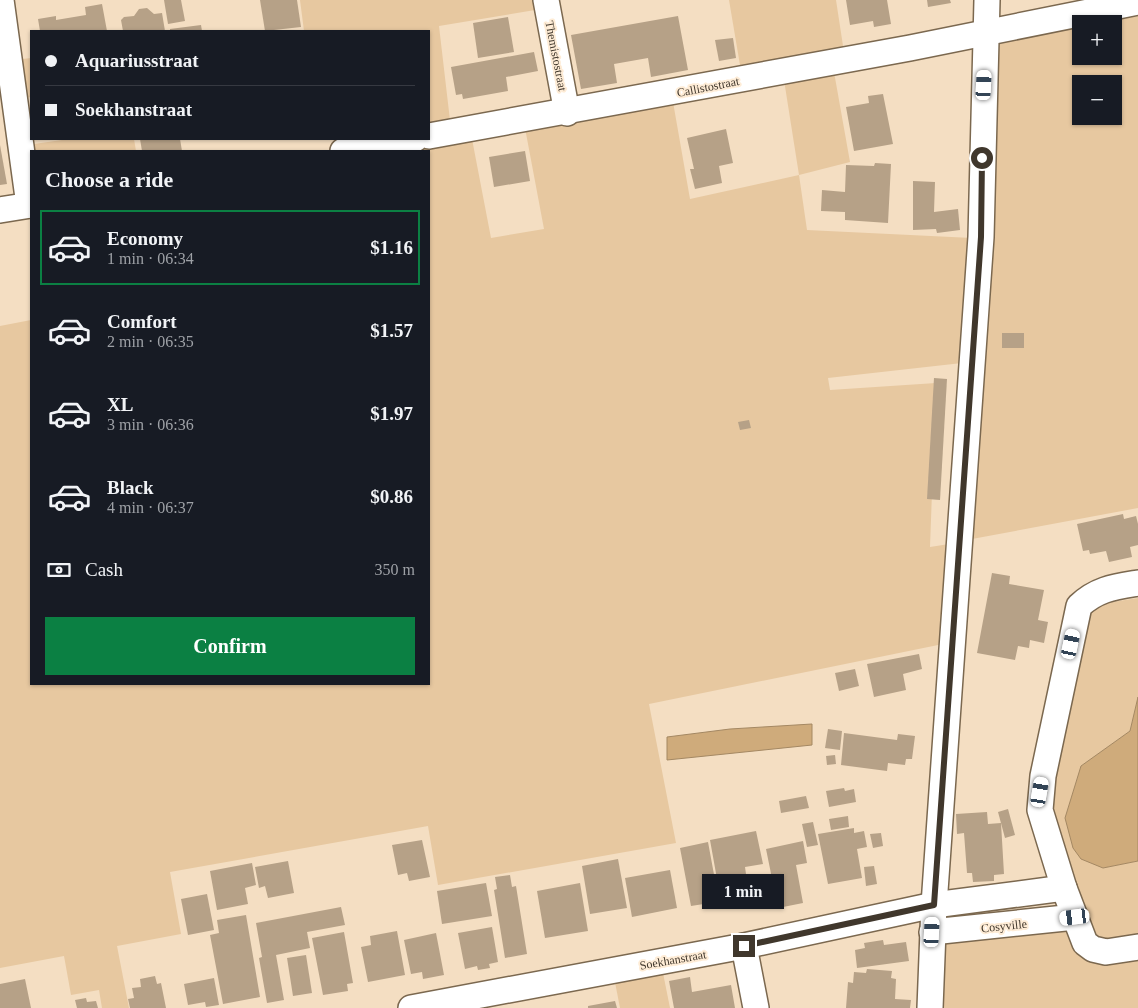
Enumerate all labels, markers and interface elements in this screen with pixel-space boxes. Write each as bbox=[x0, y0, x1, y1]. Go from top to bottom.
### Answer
map controls bbox=[1072, 15, 1122, 125]
button: + bbox=[1072, 15, 1122, 65]
street label: Themistostraat bbox=[542, 20, 570, 93]
text: Aquariusstraat bbox=[75, 50, 199, 71]
car bbox=[975, 70, 992, 100]
street label: Callistostraat bbox=[676, 74, 741, 100]
button: − bbox=[1072, 75, 1122, 125]
text: Soekhanstraat bbox=[75, 99, 192, 120]
route start bbox=[971, 147, 993, 169]
text: Choose a ride bbox=[45, 167, 173, 192]
icon: car bbox=[47, 225, 92, 270]
text: Economy bbox=[107, 228, 183, 249]
text: $1.16 bbox=[370, 237, 413, 258]
text: 1 min · 06:34 bbox=[107, 250, 194, 267]
icon: car bbox=[47, 308, 92, 353]
text: Comfort bbox=[107, 311, 177, 332]
text: $1.57 bbox=[370, 320, 413, 341]
text: 2 min · 06:35 bbox=[107, 333, 194, 350]
icon: car bbox=[47, 391, 92, 436]
text: XL bbox=[107, 394, 133, 415]
text: $1.97 bbox=[370, 403, 413, 424]
text: 3 min · 06:36 bbox=[107, 416, 194, 433]
icon: car bbox=[47, 474, 92, 519]
text: Black bbox=[107, 477, 153, 498]
text: $0.86 bbox=[370, 486, 413, 507]
text: 4 min · 06:37 bbox=[107, 499, 194, 516]
icon: cash bbox=[45, 556, 73, 584]
text: Cash bbox=[85, 559, 123, 580]
text: 350 m bbox=[375, 561, 415, 578]
button: Confirm bbox=[45, 617, 415, 675]
car bbox=[1060, 628, 1081, 660]
car bbox=[1030, 776, 1049, 808]
callout: 1 min bbox=[703, 874, 785, 908]
text: 1 min bbox=[724, 883, 762, 900]
car bbox=[1059, 908, 1090, 926]
car bbox=[923, 917, 940, 947]
street label: Cosyville bbox=[980, 917, 1028, 935]
route end bbox=[733, 935, 755, 957]
street label: Soekhanstraat bbox=[639, 947, 708, 973]

